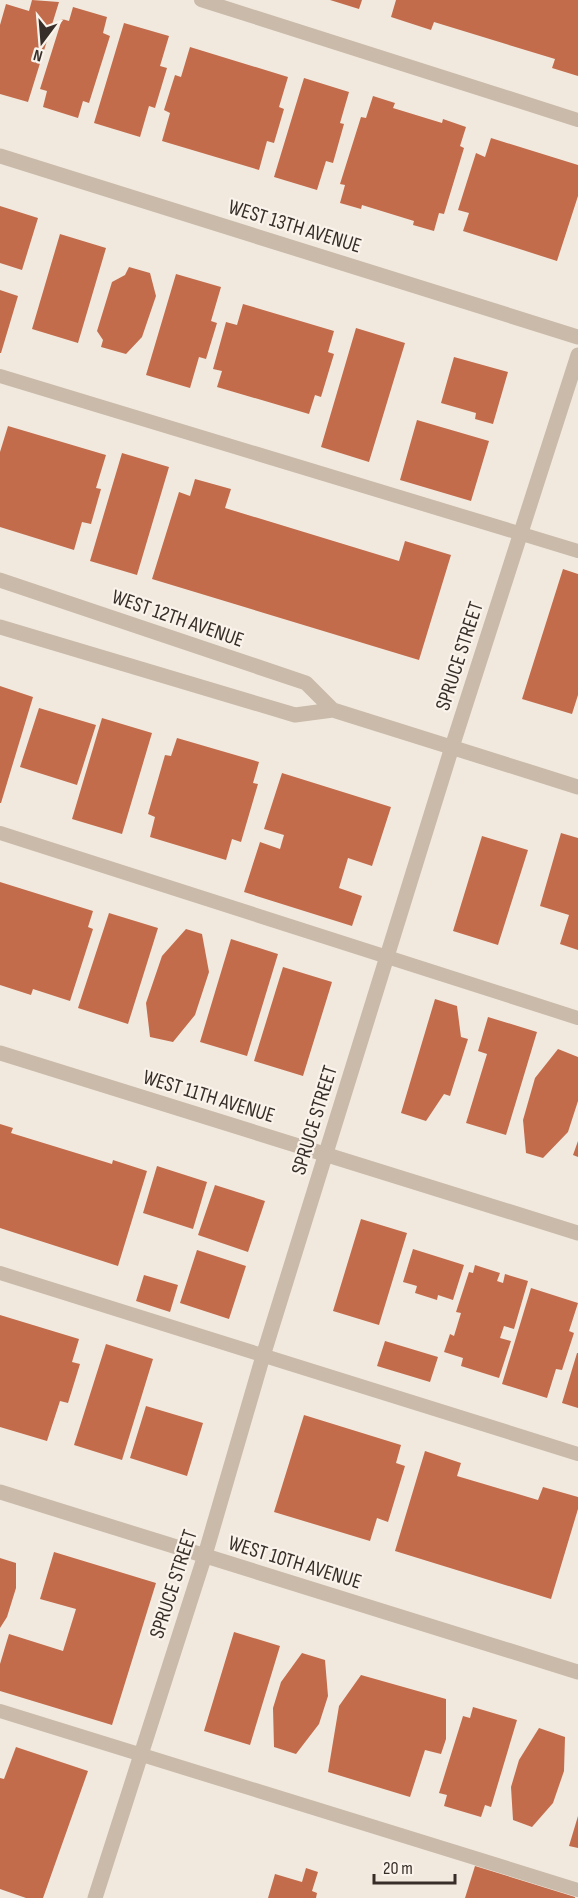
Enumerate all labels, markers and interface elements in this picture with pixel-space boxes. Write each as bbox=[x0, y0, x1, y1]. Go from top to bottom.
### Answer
north arrow bbox=[12, 12, 72, 72]
text: N bbox=[32, 45, 45, 65]
street label: WEST 13TH AVENUE bbox=[225, 194, 364, 259]
street label: WEST 12TH AVENUE bbox=[109, 584, 247, 653]
street label: SPRUCE STREET bbox=[430, 598, 489, 714]
street label: SPRUCE STREET bbox=[286, 1062, 343, 1178]
street label: WEST 11TH AVENUE bbox=[140, 1065, 278, 1128]
street label: SPRUCE STREET bbox=[144, 1526, 203, 1642]
street label: WEST 10TH AVENUE bbox=[225, 1530, 364, 1595]
scale bar bbox=[374, 1847, 455, 1885]
text: 20 m bbox=[383, 1858, 413, 1879]

